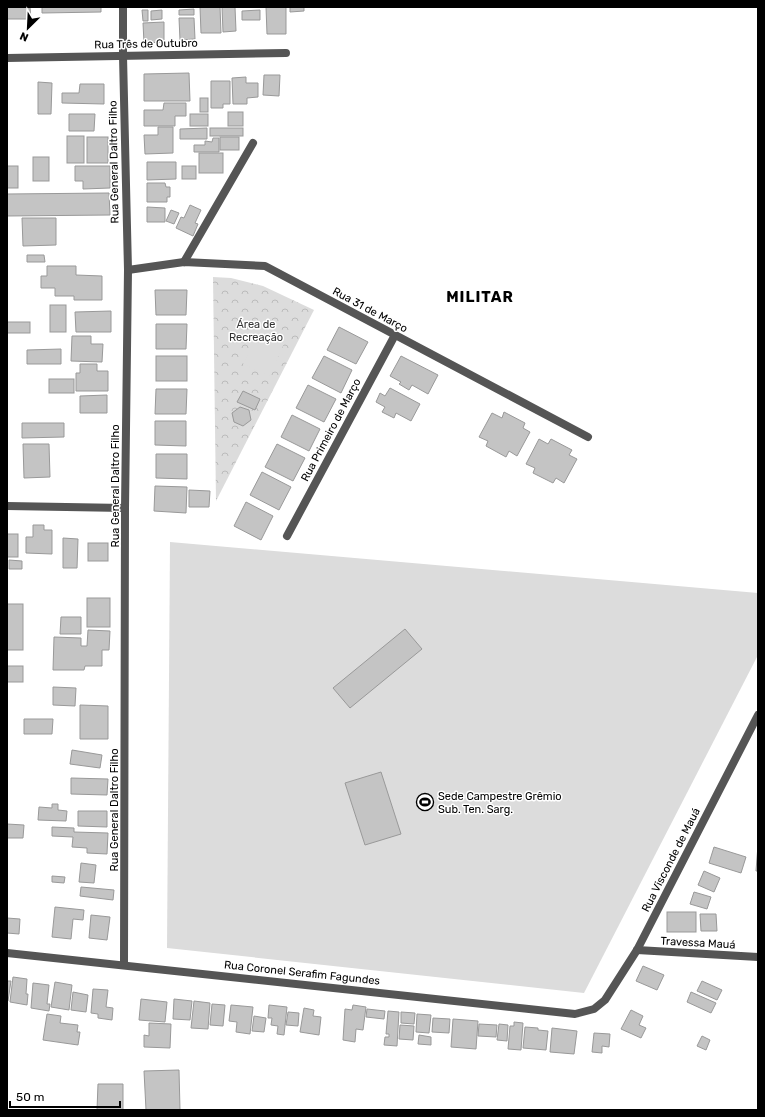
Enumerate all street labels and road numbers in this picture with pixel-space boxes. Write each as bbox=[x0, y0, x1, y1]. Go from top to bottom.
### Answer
street label: Rua Três de Outubro bbox=[94, 37, 198, 51]
street label: Rua General Daltro Filho bbox=[106, 100, 122, 224]
street label: Rua 31 de Março bbox=[330, 285, 410, 335]
street label: Rua Primeiro de Março bbox=[298, 376, 364, 484]
street label: Rua General Daltro Filho bbox=[109, 424, 122, 548]
street label: Rua General Daltro Filho bbox=[108, 748, 121, 872]
street label: Rua Visconde de Mauá bbox=[639, 806, 703, 914]
street label: Travessa Mauá bbox=[660, 935, 736, 951]
street label: Rua Coronel Serafim Fagundes bbox=[223, 958, 381, 988]

